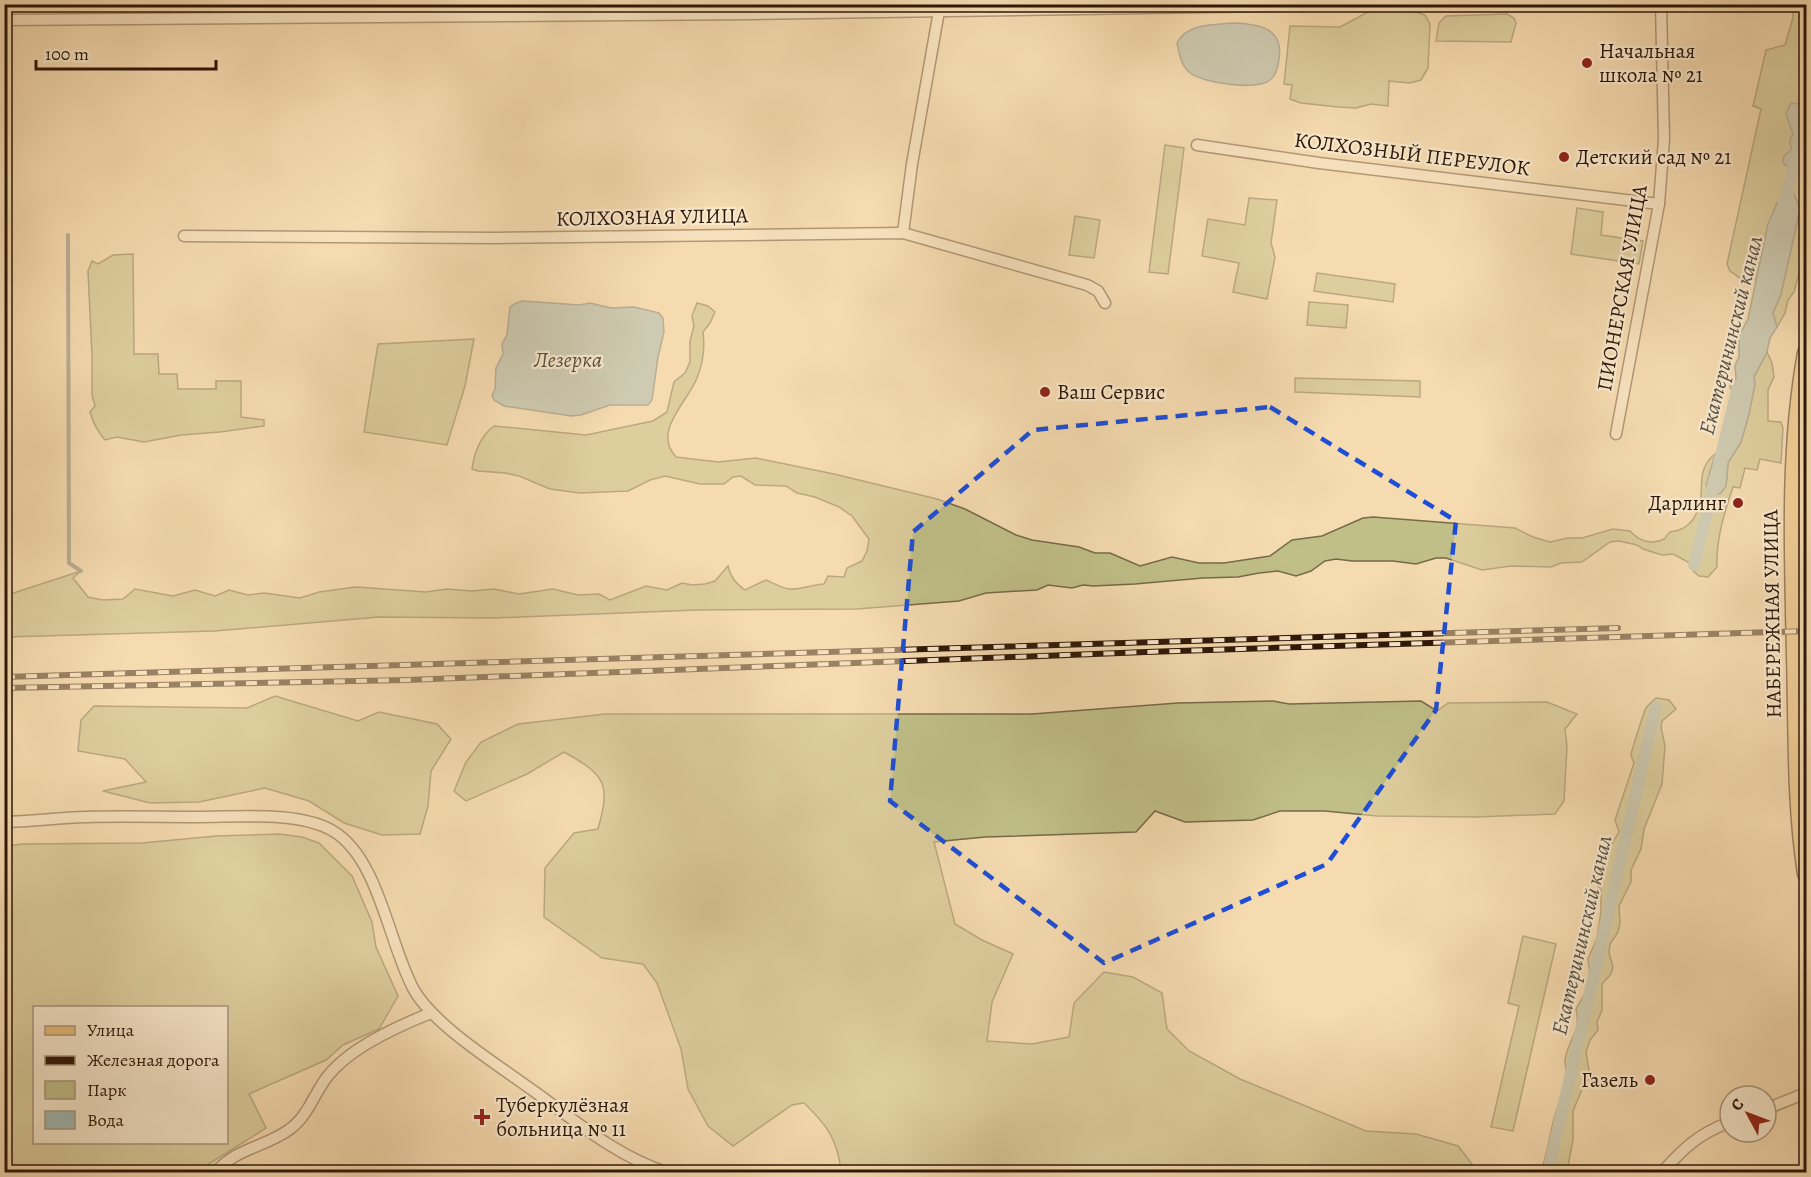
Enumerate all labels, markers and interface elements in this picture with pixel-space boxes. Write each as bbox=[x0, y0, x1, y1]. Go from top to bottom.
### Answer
scale bar bbox=[36, 33, 216, 71]
place label: Начальная школа № 21 bbox=[1599, 37, 1703, 89]
text: 100 m bbox=[45, 42, 89, 66]
marker: Начальная школа № 21 bbox=[1580, 56, 1594, 70]
street label: КОЛХОЗНЫЙ ПЕРЕУЛОК bbox=[1293, 126, 1532, 182]
place label: Детский сад № 21 bbox=[1576, 143, 1731, 171]
marker: Детский сад № 21 bbox=[1557, 150, 1571, 164]
street label: ПИОНЕРСКАЯ УЛИЦА bbox=[1590, 182, 1654, 393]
street label: КОЛХОЗНАЯ УЛИЦА bbox=[556, 201, 749, 233]
water label: Екатерининский канал bbox=[1692, 232, 1770, 438]
water label: Лезерка bbox=[533, 345, 602, 375]
place label: Ваш Сервис bbox=[1057, 378, 1165, 406]
marker: Ваш Сервис bbox=[1038, 385, 1052, 399]
place label: Дарлинг bbox=[1648, 489, 1726, 517]
marker: Дарлинг bbox=[1731, 496, 1745, 510]
street label: НАБЕРЕЖНАЯ УЛИЦА bbox=[1756, 509, 1788, 719]
water label: Екатерининский канал bbox=[1544, 832, 1620, 1038]
legend bbox=[33, 1006, 228, 1144]
text: Улица bbox=[87, 1018, 135, 1042]
text: Железная дорога bbox=[87, 1048, 220, 1072]
place label: Газель bbox=[1581, 1066, 1638, 1094]
marker: Газель bbox=[1643, 1073, 1657, 1087]
text: Парк bbox=[87, 1078, 127, 1102]
north arrow bbox=[1718, 1084, 1778, 1144]
place label: Туберкулёзная больница № 11 bbox=[496, 1091, 629, 1143]
text: С bbox=[1726, 1094, 1749, 1116]
text: Вода bbox=[87, 1108, 125, 1132]
marker: Туберкулёзная больница № 11 bbox=[473, 1108, 491, 1126]

